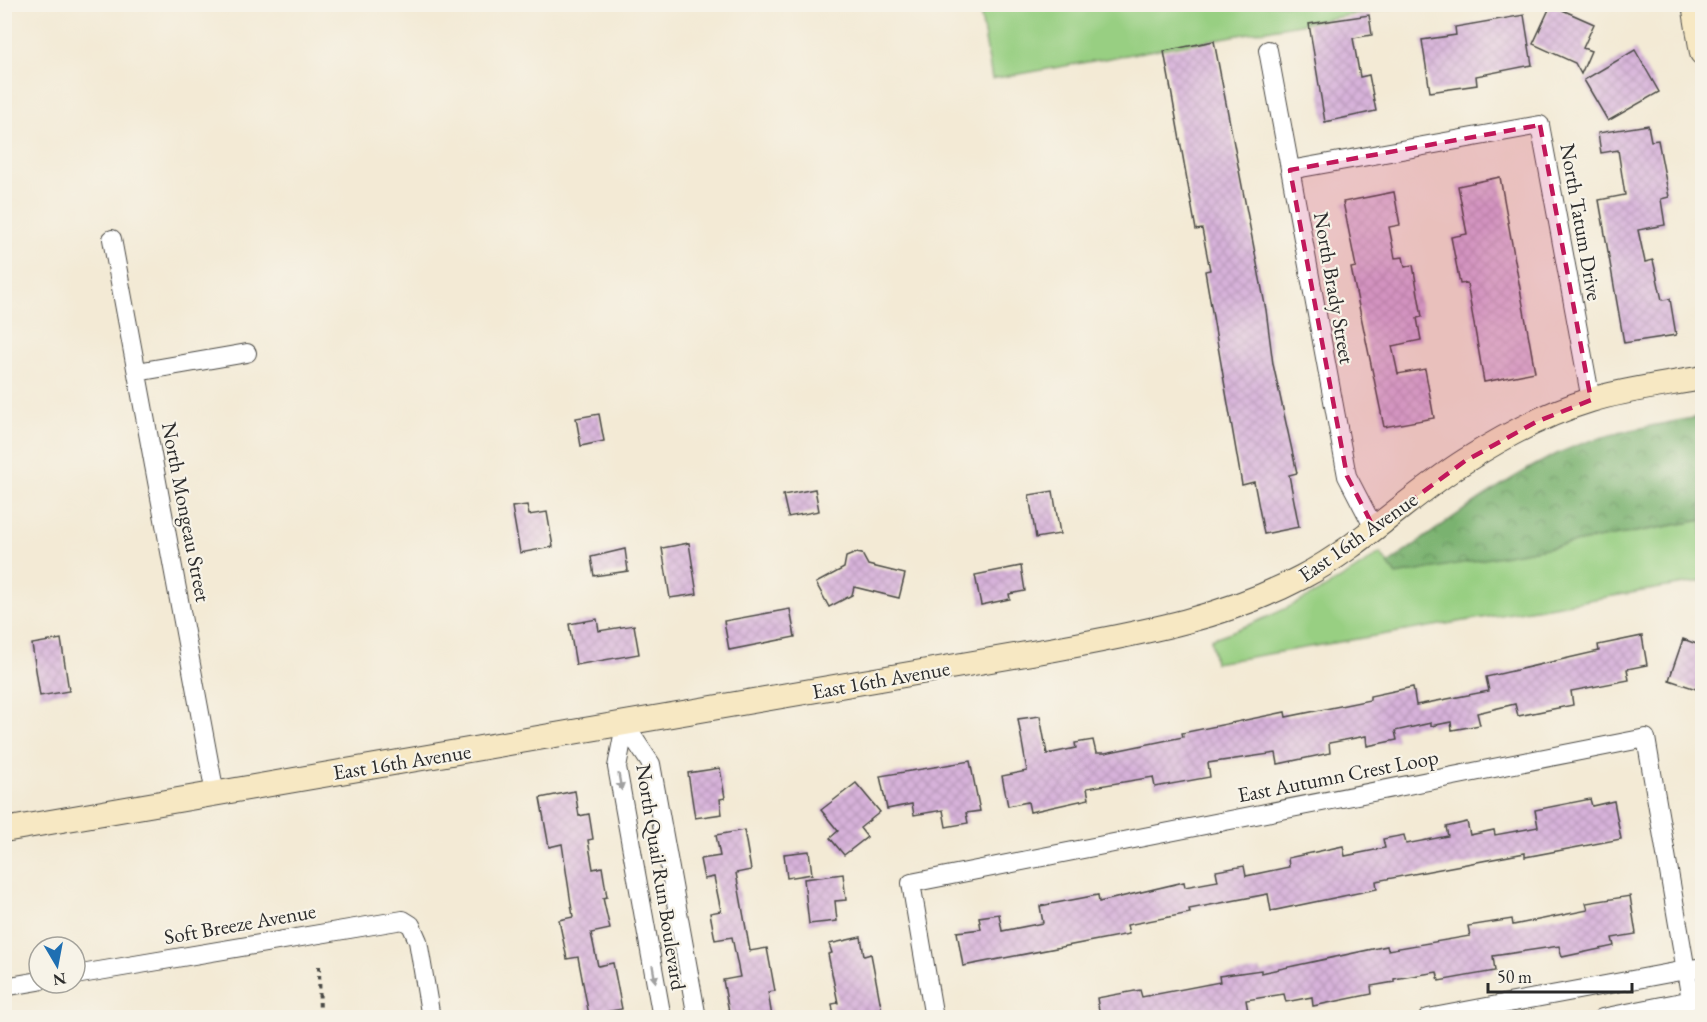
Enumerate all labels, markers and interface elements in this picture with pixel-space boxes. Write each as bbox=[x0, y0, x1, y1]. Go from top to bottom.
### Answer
street label: North Tatum Drive bbox=[1554, 141, 1609, 303]
street label: North Brady Street bbox=[1308, 210, 1361, 366]
street label: North Mongeau Street bbox=[156, 420, 217, 605]
street label: East 16th Avenue bbox=[1293, 486, 1423, 588]
street label: East 16th Avenue bbox=[810, 654, 952, 705]
street label: East 16th Avenue bbox=[331, 737, 473, 786]
street label: East Autumn Crest Loop bbox=[1235, 743, 1441, 808]
street label: North Quail Run Boulevard bbox=[629, 762, 693, 993]
one-way arrow bbox=[616, 773, 625, 792]
street label: Soft Breeze Avenue bbox=[162, 897, 318, 950]
north arrow bbox=[27, 935, 87, 995]
scale bar bbox=[1488, 956, 1632, 994]
one-way arrow bbox=[650, 965, 659, 984]
text: 50 m bbox=[1497, 965, 1532, 988]
text: N bbox=[51, 968, 68, 991]

